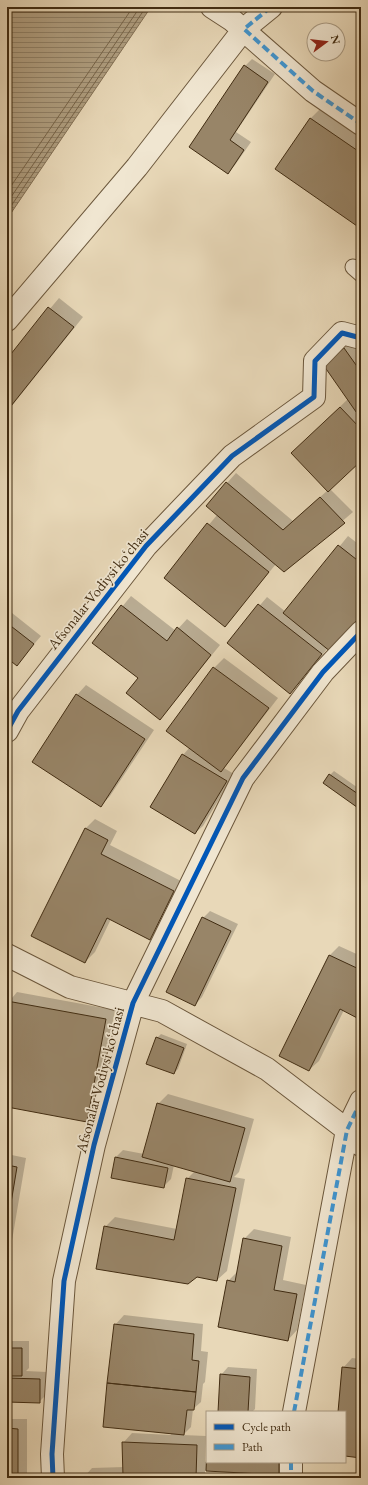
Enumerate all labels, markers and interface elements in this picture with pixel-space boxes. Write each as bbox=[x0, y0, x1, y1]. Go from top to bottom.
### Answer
north arrow bbox=[306, 22, 346, 62]
text: N bbox=[328, 33, 344, 46]
street label: Afsonalar Vodiysi koʻchasi bbox=[42, 524, 152, 654]
street label: Afsonalar Vodiysi koʻchasi bbox=[71, 1005, 128, 1156]
legend bbox=[206, 1411, 346, 1463]
text: Cycle path bbox=[242, 1419, 291, 1435]
text: Path bbox=[242, 1439, 263, 1455]

